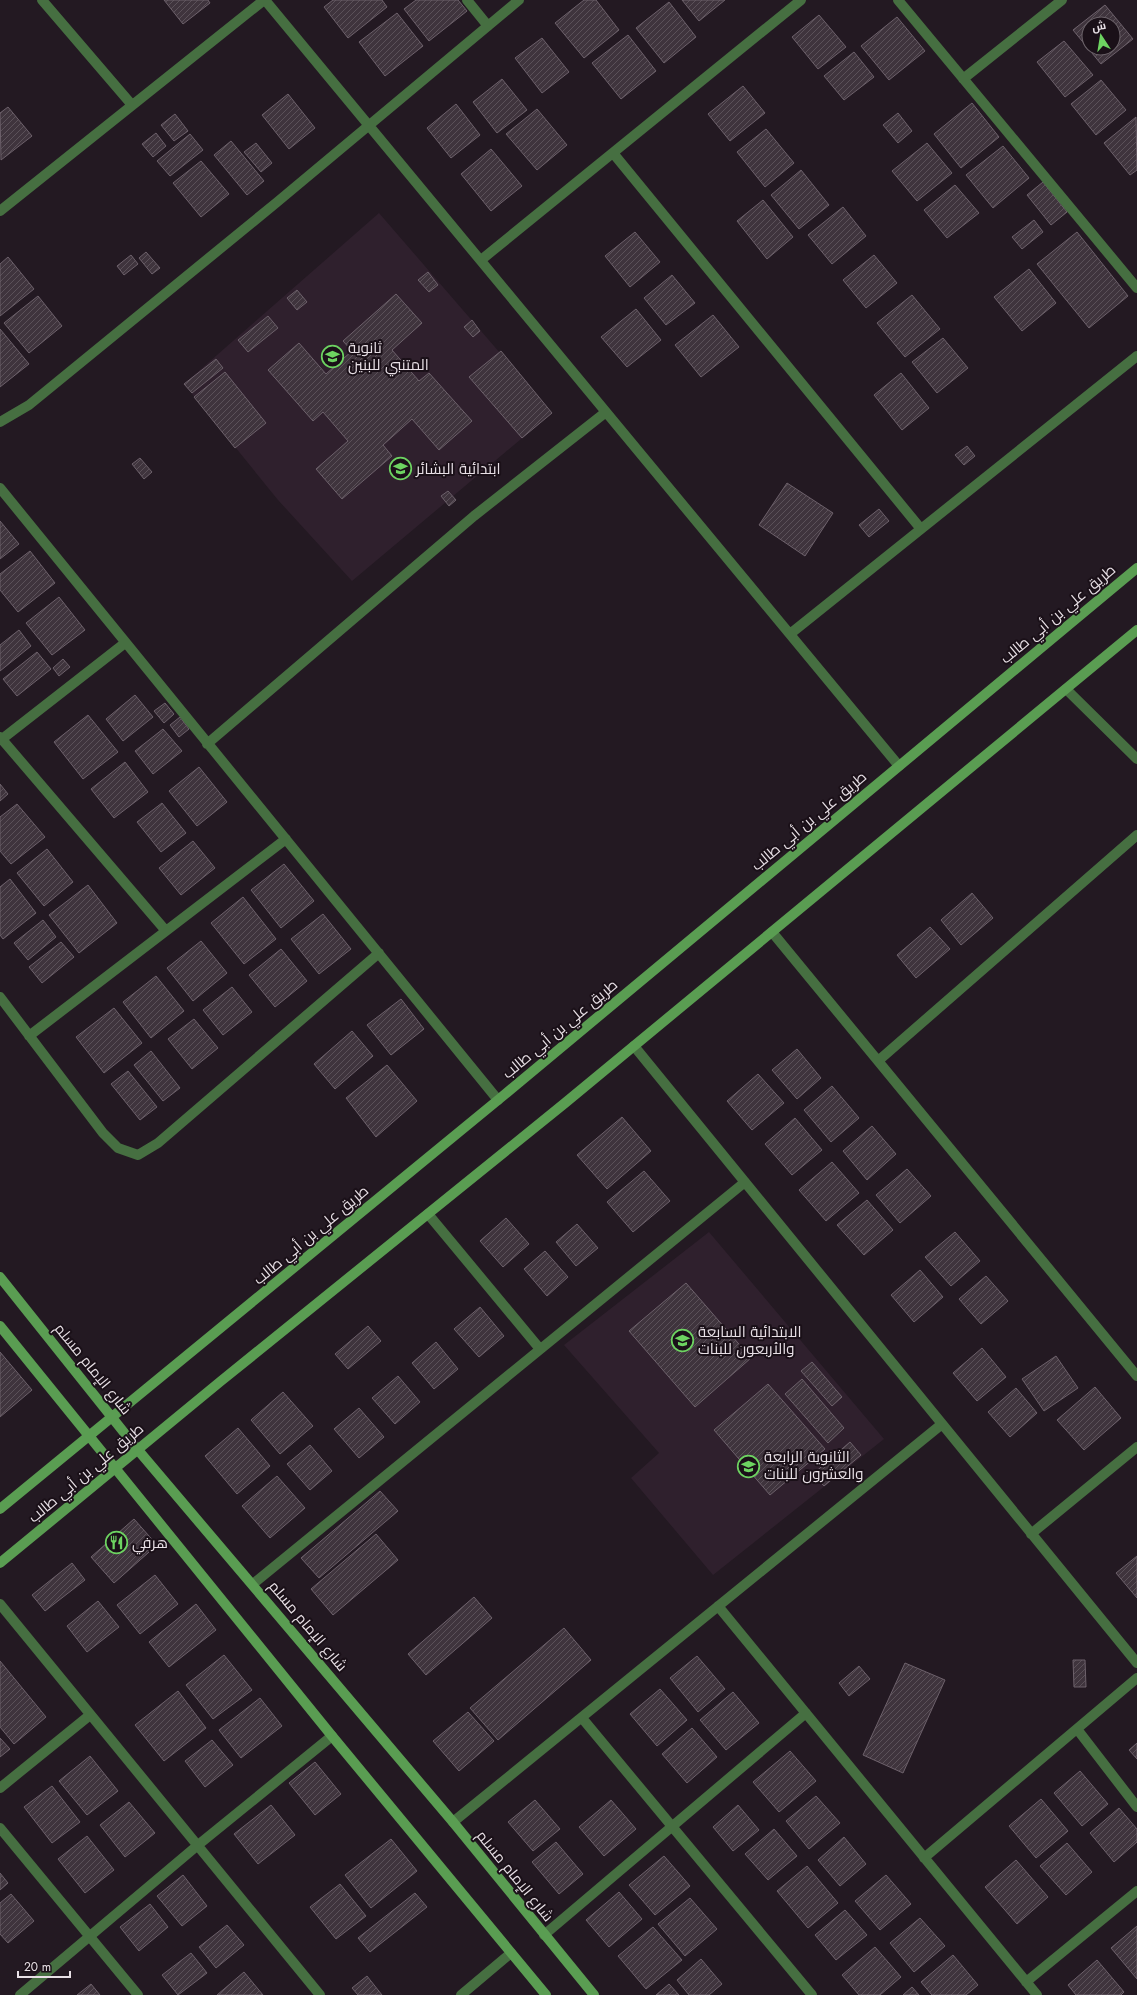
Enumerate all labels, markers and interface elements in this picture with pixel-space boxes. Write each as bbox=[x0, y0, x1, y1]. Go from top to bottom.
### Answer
north arrow bbox=[1081, 16, 1121, 56]
text: ش bbox=[1090, 17, 1107, 36]
place label: ثانوية المتنبي للبنين bbox=[348, 337, 429, 377]
school or university icon: ثانوية المتنبي للبنين bbox=[319, 344, 345, 370]
school or university icon: ابتدائية البشائر bbox=[387, 456, 413, 482]
place label: ابتدائية البشائر bbox=[415, 458, 501, 480]
street label: طريق علي بن أبي طالب bbox=[996, 559, 1121, 670]
street label: طريق علي بن أبي طالب bbox=[747, 766, 872, 877]
street label: طريق علي بن أبي طالب bbox=[498, 974, 623, 1085]
street label: طريق علي بن أبي طالب bbox=[249, 1180, 374, 1291]
street label: شارع الإمام مسلم bbox=[49, 1318, 137, 1420]
place label: الابتدائية السابعة والأربعون للبنات bbox=[698, 1321, 801, 1360]
school or university icon: الابتدائية السابعة والأربعون للبنات bbox=[669, 1328, 695, 1354]
street label: طريق علي بن أبي طالب bbox=[24, 1418, 149, 1529]
place label: الثانوية الرابعة والعشرون للبنات bbox=[764, 1446, 864, 1485]
school or university icon: الثانوية الرابعة والعشرون للبنات bbox=[735, 1453, 761, 1479]
restaurant icon: هرفي bbox=[104, 1530, 130, 1556]
place label: هرفي bbox=[132, 1532, 168, 1555]
street label: شارع الإمام مسلم bbox=[264, 1576, 352, 1676]
street label: شارع الإمام مسلم bbox=[471, 1825, 559, 1927]
scale bar bbox=[18, 1953, 70, 1979]
text: 20 m bbox=[24, 1958, 51, 1976]

